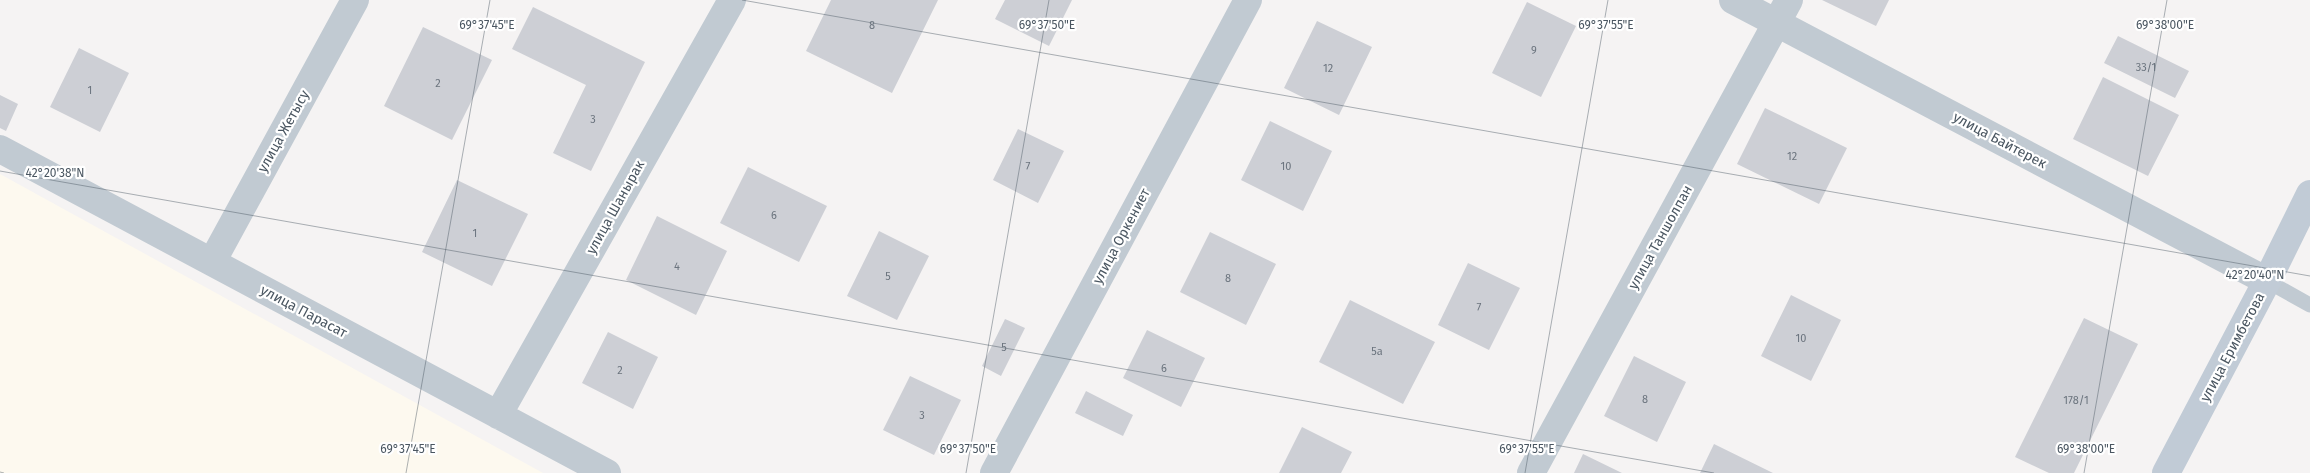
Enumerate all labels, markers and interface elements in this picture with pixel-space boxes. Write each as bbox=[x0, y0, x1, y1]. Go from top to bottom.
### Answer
text: 69°37'45"E bbox=[459, 18, 515, 32]
text: 69°37'50"E bbox=[1019, 18, 1075, 32]
text: 69°37'55"E bbox=[1578, 18, 1634, 32]
text: 69°38'00"E bbox=[2136, 18, 2194, 32]
house number: 8 bbox=[869, 19, 875, 32]
house number: 9 bbox=[1531, 44, 1537, 57]
house number: 33/1 bbox=[2136, 61, 2156, 74]
house number: 12 bbox=[1323, 62, 1333, 75]
house number: 2 bbox=[435, 77, 441, 90]
house number: 1 bbox=[88, 84, 92, 97]
street label: улица Жетысу bbox=[254, 87, 313, 175]
street label: улица Байтерек bbox=[1950, 109, 2050, 173]
house number: 3 bbox=[590, 113, 596, 126]
house number: 12 bbox=[1787, 150, 1797, 163]
street label: улица Шанырак bbox=[583, 157, 649, 257]
house number: 7 bbox=[1026, 160, 1031, 173]
house number: 10 bbox=[1281, 160, 1291, 173]
text: 42°20'38"N bbox=[26, 166, 84, 180]
street label: улица Таншолпан bbox=[1625, 182, 1696, 292]
street label: улица Оркениет bbox=[1089, 185, 1154, 287]
house number: 6 bbox=[771, 209, 777, 222]
house number: 1 bbox=[473, 227, 477, 240]
house number: 4 bbox=[674, 260, 680, 273]
text: 42°20'40"N bbox=[2226, 268, 2284, 282]
house number: 5 bbox=[885, 270, 891, 283]
house number: 8 bbox=[1225, 272, 1231, 285]
street label: улица Парасат bbox=[257, 281, 351, 342]
street label: улица Еримбетова bbox=[2196, 290, 2268, 405]
house number: 7 bbox=[1477, 301, 1482, 314]
house number: 10 bbox=[1796, 332, 1806, 345]
house number: 5 bbox=[1001, 341, 1007, 354]
house number: 5а bbox=[1371, 345, 1383, 358]
house number: 6 bbox=[1161, 362, 1167, 375]
house number: 2 bbox=[617, 364, 623, 377]
house number: 8 bbox=[1642, 393, 1648, 406]
house number: 178/1 bbox=[2063, 394, 2089, 407]
house number: 3 bbox=[919, 409, 925, 422]
text: 69°37'45"E bbox=[380, 442, 436, 456]
text: 69°37'50"E bbox=[940, 442, 996, 456]
text: 69°37'55"E bbox=[1499, 442, 1555, 456]
text: 69°38'00"E bbox=[2057, 442, 2115, 456]

